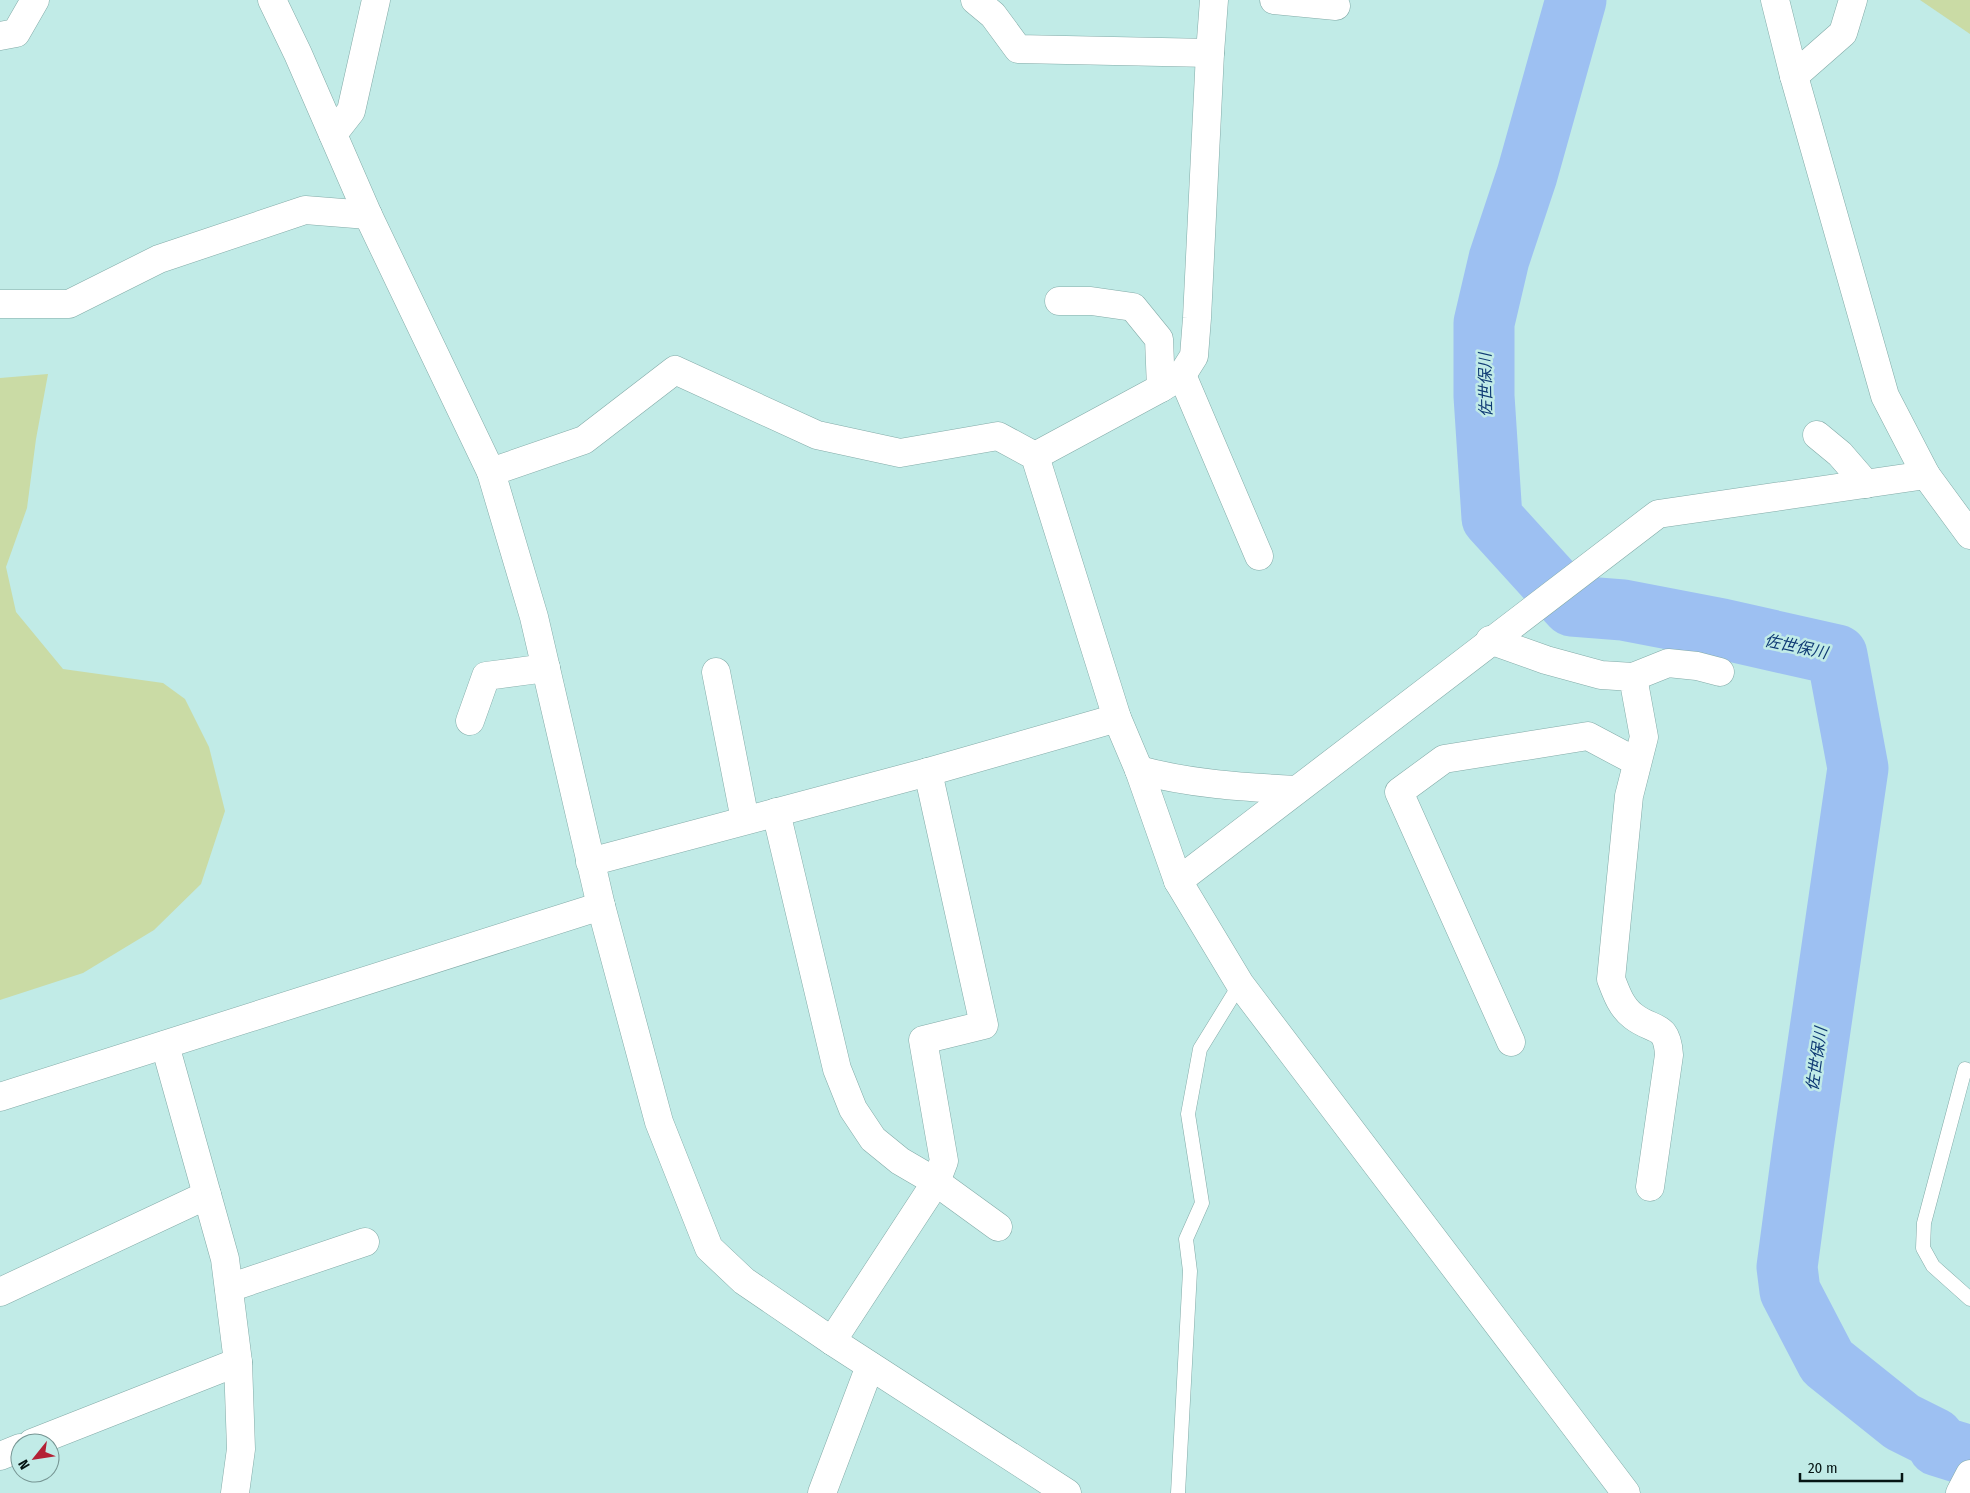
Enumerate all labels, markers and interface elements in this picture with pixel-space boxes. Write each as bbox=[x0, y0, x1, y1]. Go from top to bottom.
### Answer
water label: 佐世保川 bbox=[1475, 351, 1496, 417]
water label: 佐世保川 bbox=[1763, 631, 1831, 663]
water label: 佐世保川 bbox=[1803, 1024, 1831, 1092]
north arrow bbox=[10, 1433, 60, 1483]
scale bar bbox=[1800, 1450, 1902, 1482]
text: N bbox=[15, 1456, 34, 1472]
text: 20 m bbox=[1808, 1459, 1838, 1477]

